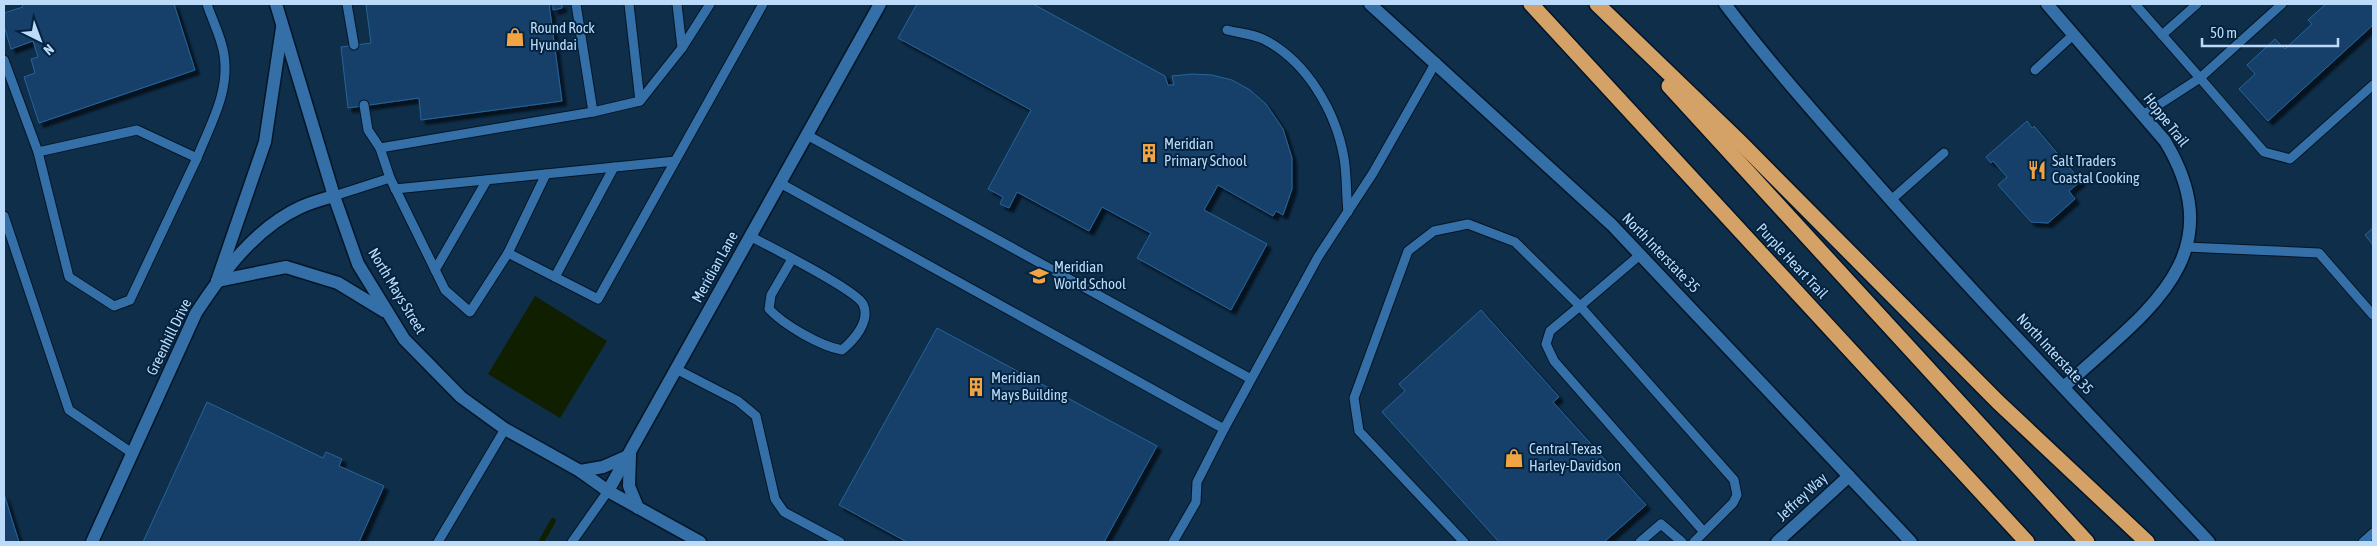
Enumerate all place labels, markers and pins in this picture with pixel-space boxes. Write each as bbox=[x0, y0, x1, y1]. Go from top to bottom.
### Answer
place label: Round Rock Hyundai bbox=[530, 19, 595, 53]
shop icon: Round Rock Hyundai bbox=[504, 26, 526, 48]
place label: Meridian Primary School bbox=[1164, 135, 1247, 169]
building icon: Meridian Primary School bbox=[1138, 142, 1160, 164]
place label: Salt Traders Coastal Cooking bbox=[2052, 152, 2140, 186]
restaurant icon: Salt Traders Coastal Cooking bbox=[2026, 159, 2048, 181]
place label: Meridian World School bbox=[1054, 258, 1126, 292]
school or university icon: Meridian World School bbox=[1028, 265, 1050, 287]
place label: Meridian Mays Building bbox=[991, 369, 1068, 403]
building icon: Meridian Mays Building bbox=[965, 376, 987, 398]
place label: Central Texas Harley-Davidson bbox=[1529, 440, 1621, 474]
shop icon: Central Texas Harley-Davidson bbox=[1503, 447, 1525, 469]

